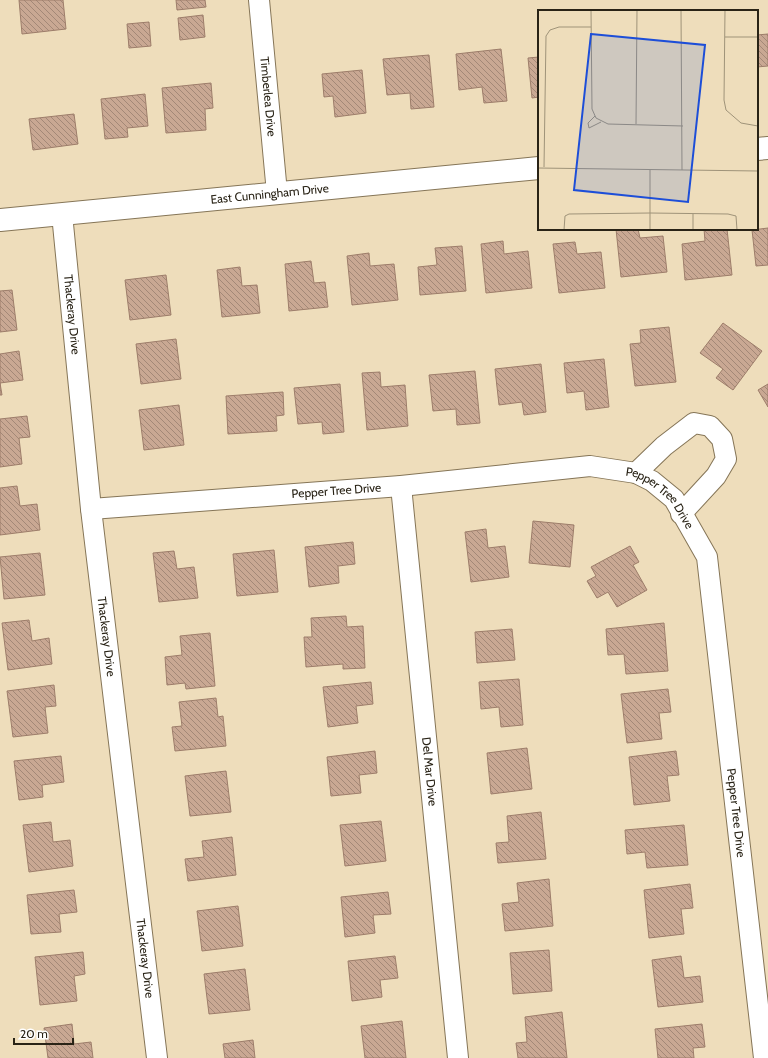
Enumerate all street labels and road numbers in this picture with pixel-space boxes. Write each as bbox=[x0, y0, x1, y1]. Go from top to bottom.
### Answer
street label: Timberlea Drive bbox=[257, 56, 280, 137]
street label: East Cunningham Drive bbox=[210, 180, 330, 207]
street label: Thackeray Drive bbox=[61, 274, 84, 355]
street label: Pepper Tree Drive bbox=[625, 464, 697, 531]
street label: Pepper Tree Drive bbox=[291, 479, 382, 501]
street label: Thackeray Drive bbox=[95, 596, 119, 677]
street label: Del Mar Drive bbox=[419, 736, 441, 807]
street label: Pepper Tree Drive bbox=[724, 767, 749, 858]
street label: Thackeray Drive bbox=[133, 918, 158, 999]

